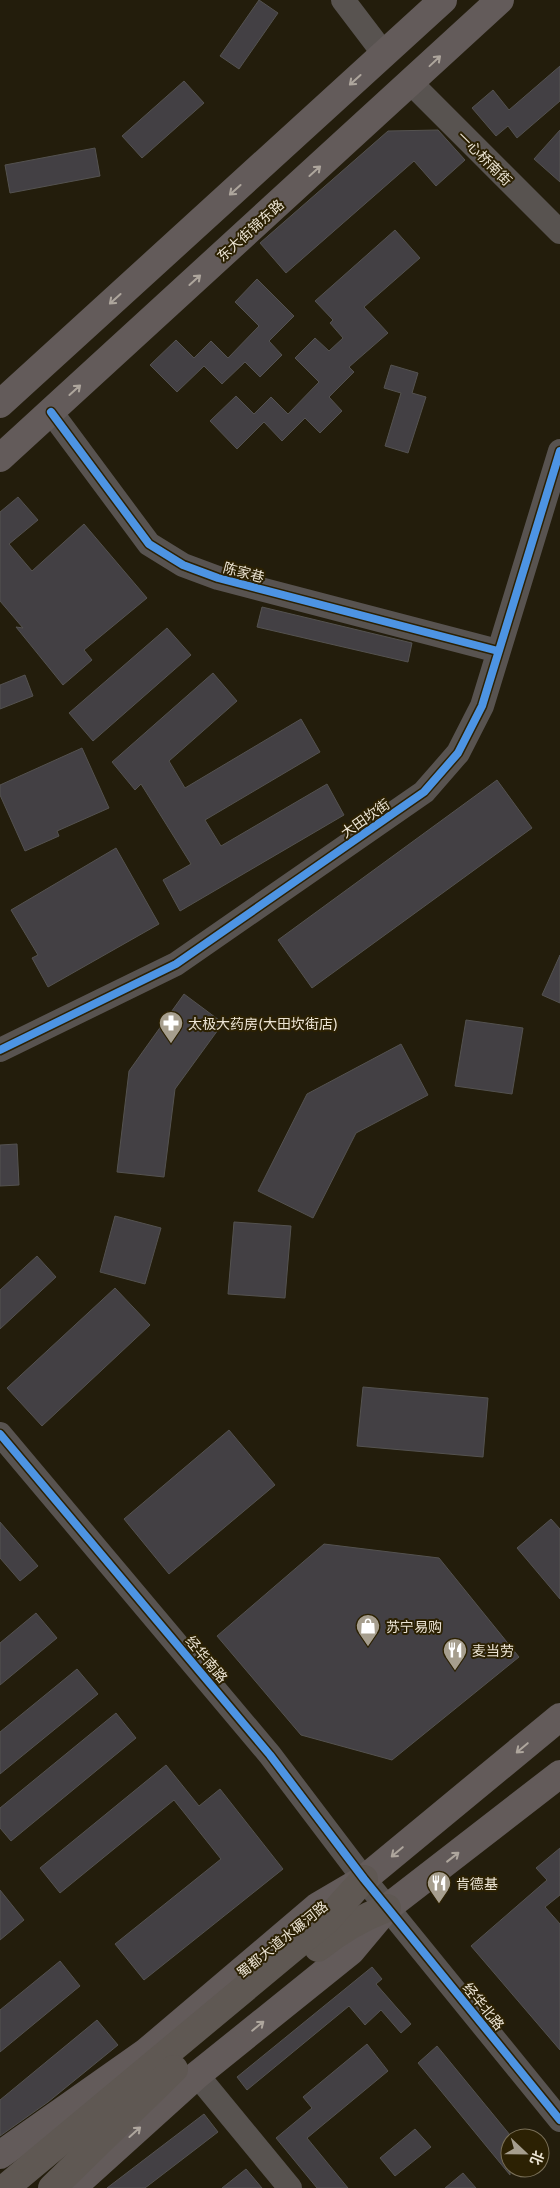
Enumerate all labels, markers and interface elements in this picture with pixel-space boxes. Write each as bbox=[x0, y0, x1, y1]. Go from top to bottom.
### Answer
one-way arrow bbox=[428, 55, 441, 67]
one-way arrow bbox=[348, 74, 361, 86]
street label: 一心桥南街 bbox=[454, 127, 516, 189]
one-way arrow bbox=[308, 165, 321, 177]
one-way arrow bbox=[228, 184, 241, 196]
street label: 东大街锦东路 bbox=[213, 196, 287, 264]
one-way arrow bbox=[188, 274, 201, 286]
one-way arrow bbox=[108, 293, 121, 305]
one-way arrow bbox=[68, 384, 81, 396]
street label: 陈家巷 bbox=[222, 558, 266, 586]
street label: 大田坎街 bbox=[337, 795, 393, 841]
pharmacy icon: 太极大药房(大田坎街店) bbox=[158, 1010, 184, 1044]
place label: 太极大药房(大田坎街店) bbox=[188, 1015, 338, 1032]
shop icon: 苏宁易购 bbox=[355, 1613, 381, 1647]
place label: 苏宁易购 bbox=[386, 1618, 442, 1635]
street label: 经华南路 bbox=[182, 1632, 232, 1686]
restaurant icon: 麦当劳 bbox=[442, 1637, 468, 1671]
place label: 麦当劳 bbox=[472, 1642, 514, 1659]
one-way arrow bbox=[516, 1743, 529, 1754]
one-way arrow bbox=[391, 1846, 404, 1857]
one-way arrow bbox=[446, 1851, 459, 1862]
restaurant icon: 肯德基 bbox=[426, 1870, 452, 1904]
place label: 肯德基 bbox=[456, 1875, 498, 1892]
street label: 蜀都大道水碾河路 bbox=[233, 1897, 331, 1981]
street label: 经华北路 bbox=[460, 1979, 508, 2033]
one-way arrow bbox=[251, 2020, 264, 2031]
one-way arrow bbox=[128, 2126, 141, 2138]
north arrow bbox=[500, 2128, 550, 2178]
text: 北 bbox=[527, 2148, 548, 2168]

